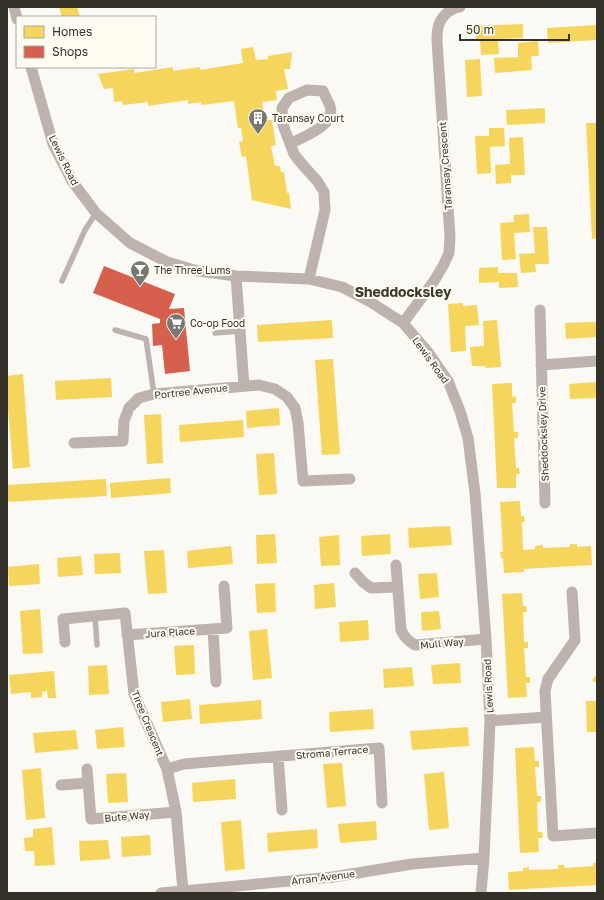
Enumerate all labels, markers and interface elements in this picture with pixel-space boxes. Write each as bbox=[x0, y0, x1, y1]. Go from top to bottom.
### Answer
legend bbox=[16, 16, 156, 68]
scale bar bbox=[460, 16, 569, 42]
text: 50 m bbox=[466, 22, 494, 37]
text: Homes bbox=[52, 24, 92, 39]
text: Shops bbox=[52, 44, 88, 59]
building icon: Taransay Court bbox=[247, 107, 269, 135]
place label: Taransay Court bbox=[272, 112, 344, 124]
street label: Taransay Crescent bbox=[436, 121, 454, 211]
street label: Lewis Road bbox=[47, 133, 81, 187]
bar icon: The Three Lums bbox=[129, 259, 151, 287]
place label: The Three Lums bbox=[154, 264, 231, 276]
district label: Sheddocksley bbox=[355, 283, 452, 300]
supermarket icon: Co-op Food bbox=[165, 312, 187, 340]
place label: Co-op Food bbox=[190, 317, 245, 329]
street label: Lewis Road bbox=[410, 334, 452, 386]
street label: Portree Avenue bbox=[154, 381, 228, 401]
street label: Sheddocksley Drive bbox=[535, 386, 551, 482]
street label: Jura Place bbox=[145, 624, 196, 640]
street label: Mull Way bbox=[420, 635, 465, 651]
street label: Lewis Road bbox=[481, 659, 495, 713]
street label: Tiree Crescent bbox=[129, 688, 167, 758]
street label: Stroma Terrace bbox=[295, 743, 369, 761]
street label: Bute Way bbox=[104, 808, 150, 824]
street label: Arran Avenue bbox=[291, 867, 356, 887]

